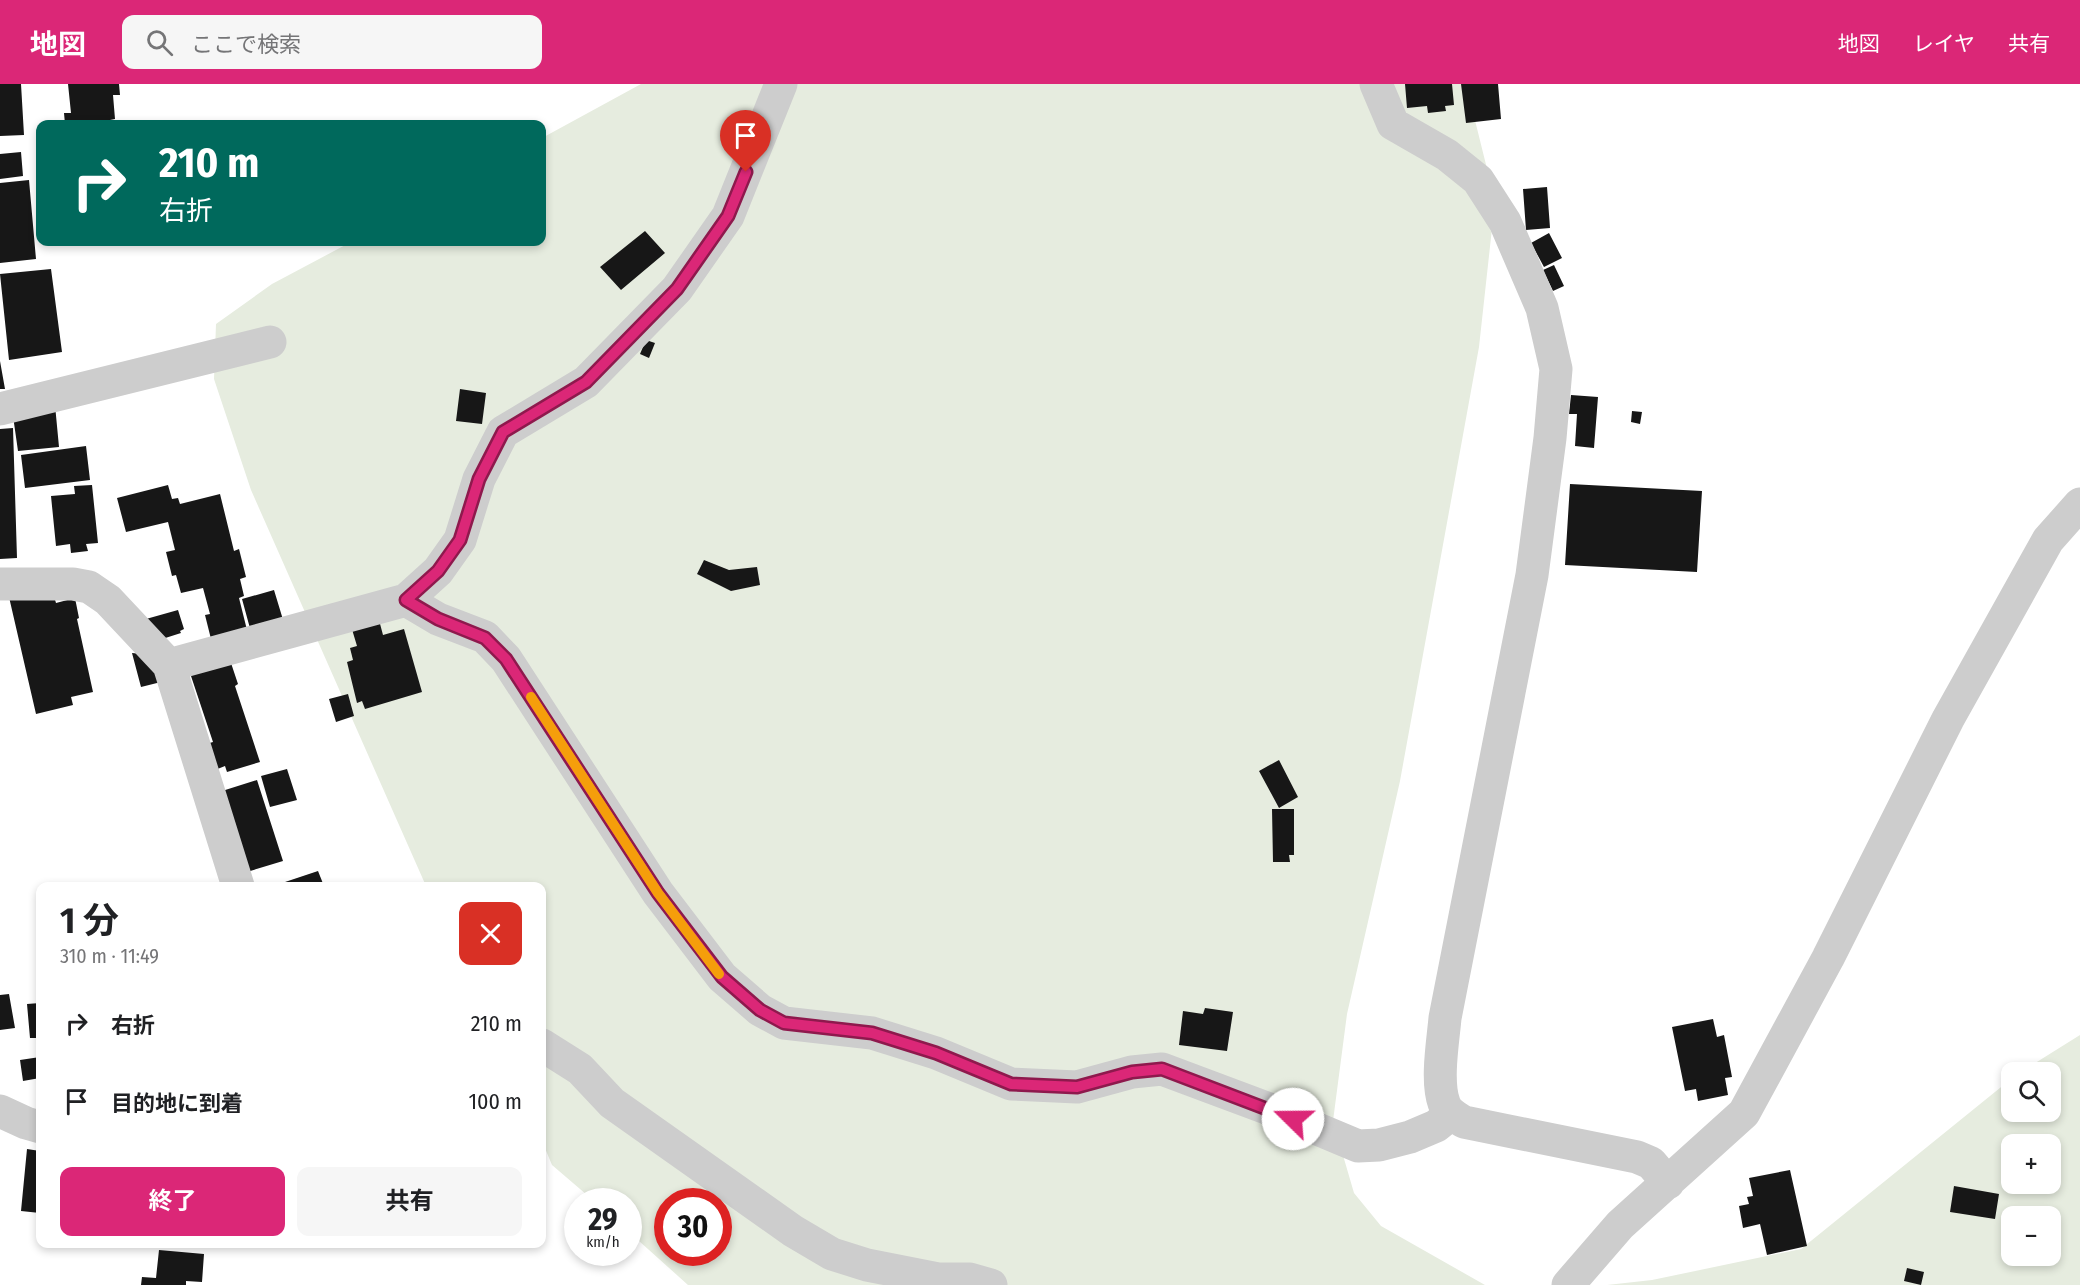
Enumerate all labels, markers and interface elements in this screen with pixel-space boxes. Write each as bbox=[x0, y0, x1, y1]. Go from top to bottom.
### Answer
search box bbox=[122, 15, 542, 69]
icon: search bbox=[143, 26, 176, 59]
text: 地図 bbox=[30, 28, 86, 61]
text: ここで検索 bbox=[191, 31, 301, 58]
text: 地図 bbox=[1838, 31, 1880, 57]
text: レイヤ bbox=[1913, 31, 1975, 57]
text: 共有 bbox=[2008, 31, 2050, 57]
pin bbox=[720, 110, 771, 172]
icon: arrive bbox=[729, 119, 762, 152]
text: 210 m bbox=[159, 138, 259, 188]
icon: right bbox=[60, 144, 138, 222]
text: 右折 bbox=[159, 195, 213, 227]
text: 1 分 bbox=[60, 899, 119, 943]
button: close bbox=[459, 902, 522, 965]
text: 310 m · 11:49 bbox=[60, 944, 159, 968]
icon: right bbox=[60, 1007, 93, 1040]
text: 210 m bbox=[471, 1010, 522, 1037]
text: 右折 bbox=[111, 1012, 155, 1039]
map controls bbox=[2001, 1062, 2061, 1266]
button: search bbox=[2001, 1062, 2061, 1122]
icon: arrive bbox=[60, 1085, 93, 1118]
position arrow bbox=[1261, 1087, 1325, 1151]
text: 100 m bbox=[468, 1088, 522, 1115]
text: 目的地に到着 bbox=[111, 1090, 243, 1117]
button: + bbox=[2001, 1134, 2061, 1194]
button: 終了 bbox=[60, 1167, 285, 1236]
button: 共有 bbox=[297, 1167, 522, 1236]
speed limit sign: 30 bbox=[654, 1188, 732, 1266]
text: 29 bbox=[588, 1202, 618, 1238]
button: − bbox=[2001, 1206, 2061, 1266]
text: km/h bbox=[586, 1233, 620, 1251]

